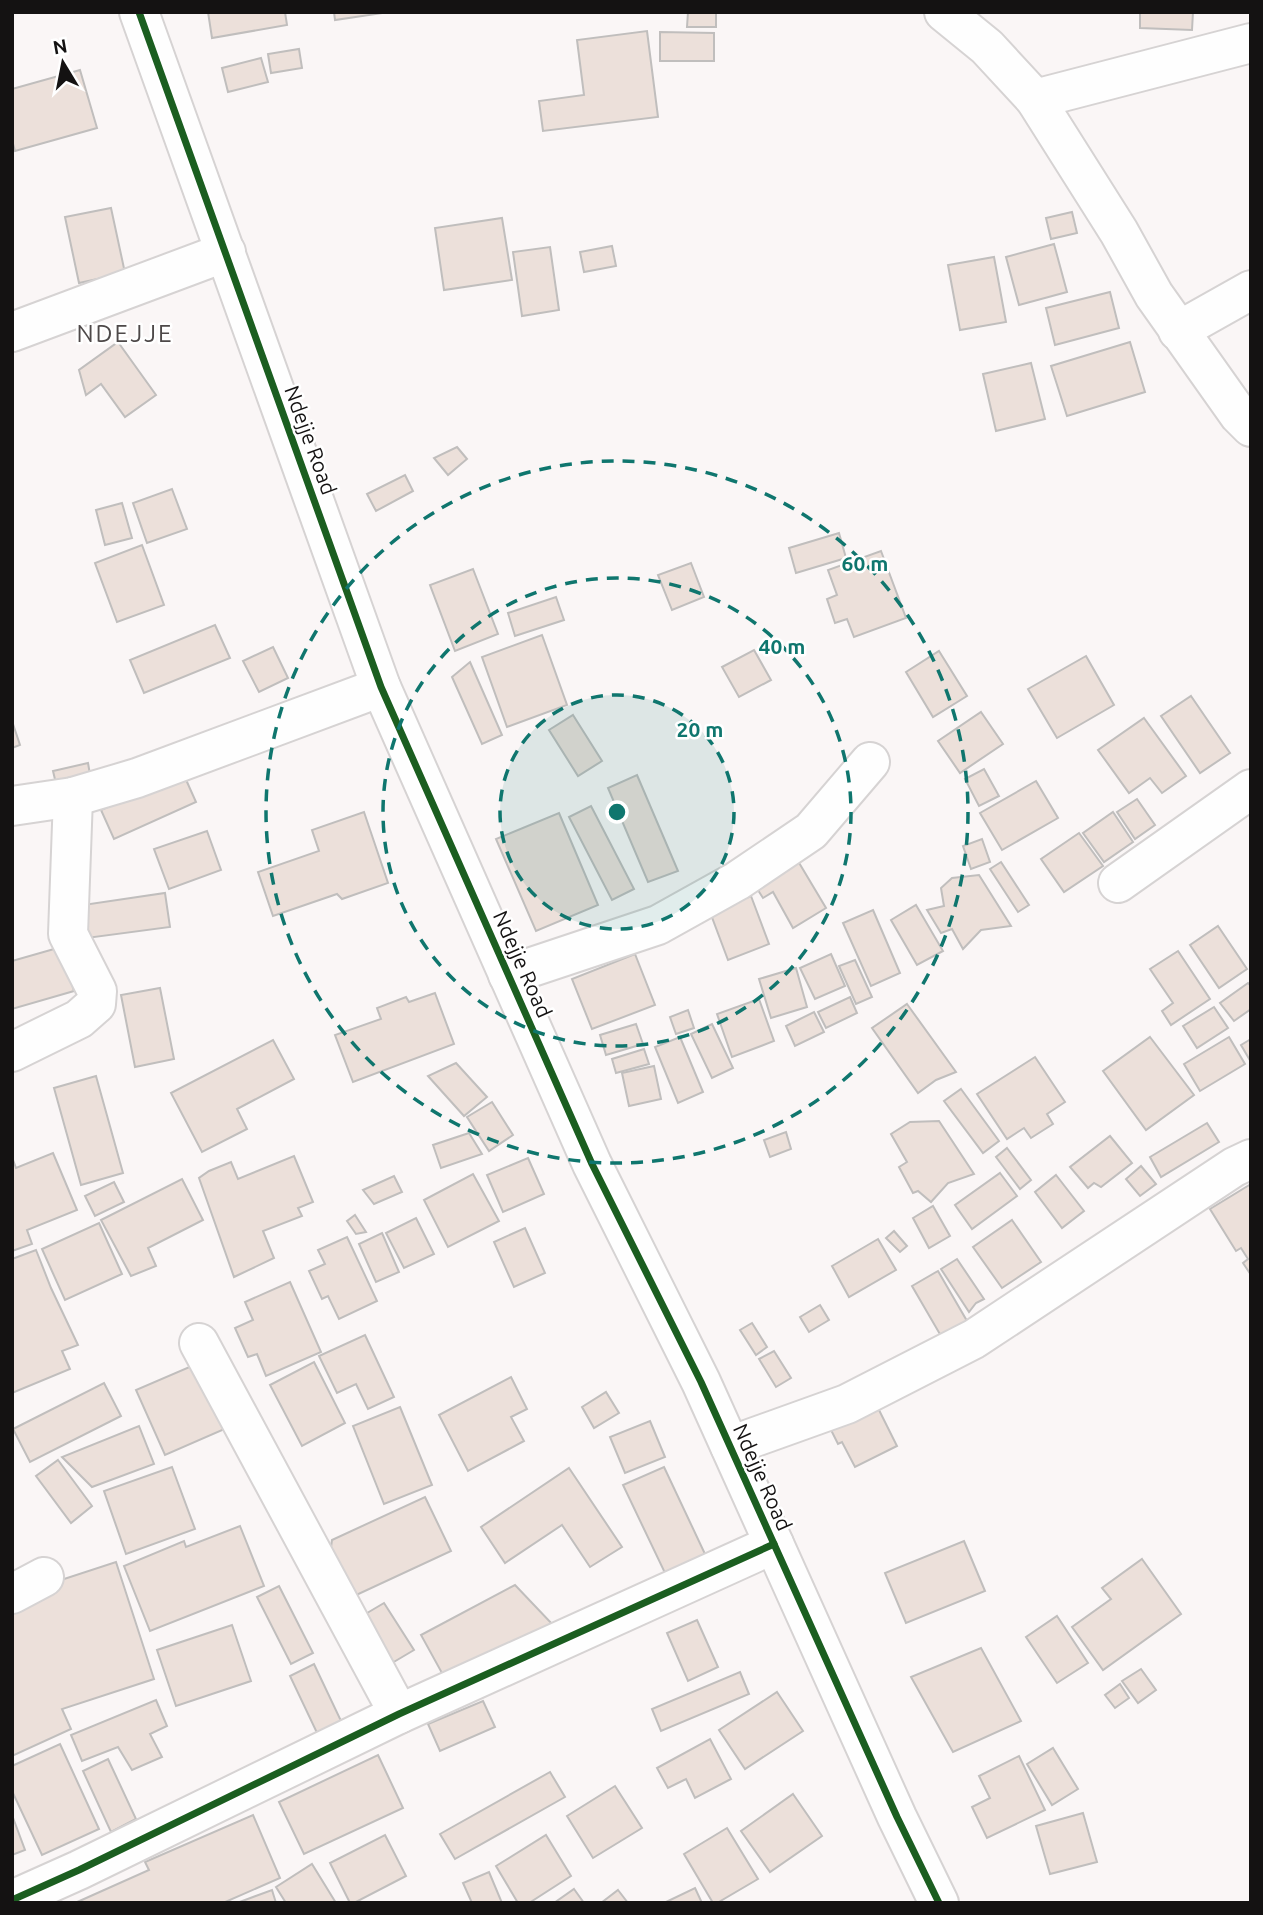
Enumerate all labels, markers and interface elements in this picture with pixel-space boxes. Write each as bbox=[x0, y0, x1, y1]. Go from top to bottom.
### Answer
north arrow bbox=[28, 28, 98, 98]
text: N bbox=[51, 34, 69, 58]
district label: NDEJJE bbox=[76, 320, 174, 347]
street label: Ndejje Road bbox=[280, 382, 342, 498]
text: 60 m bbox=[842, 551, 888, 575]
text: 40 m bbox=[759, 634, 805, 658]
text: 20 m bbox=[677, 717, 723, 741]
centre of rings bbox=[605, 800, 629, 824]
street label: Ndejje Road bbox=[489, 907, 557, 1021]
street label: Ndejje Road bbox=[729, 1420, 797, 1534]

